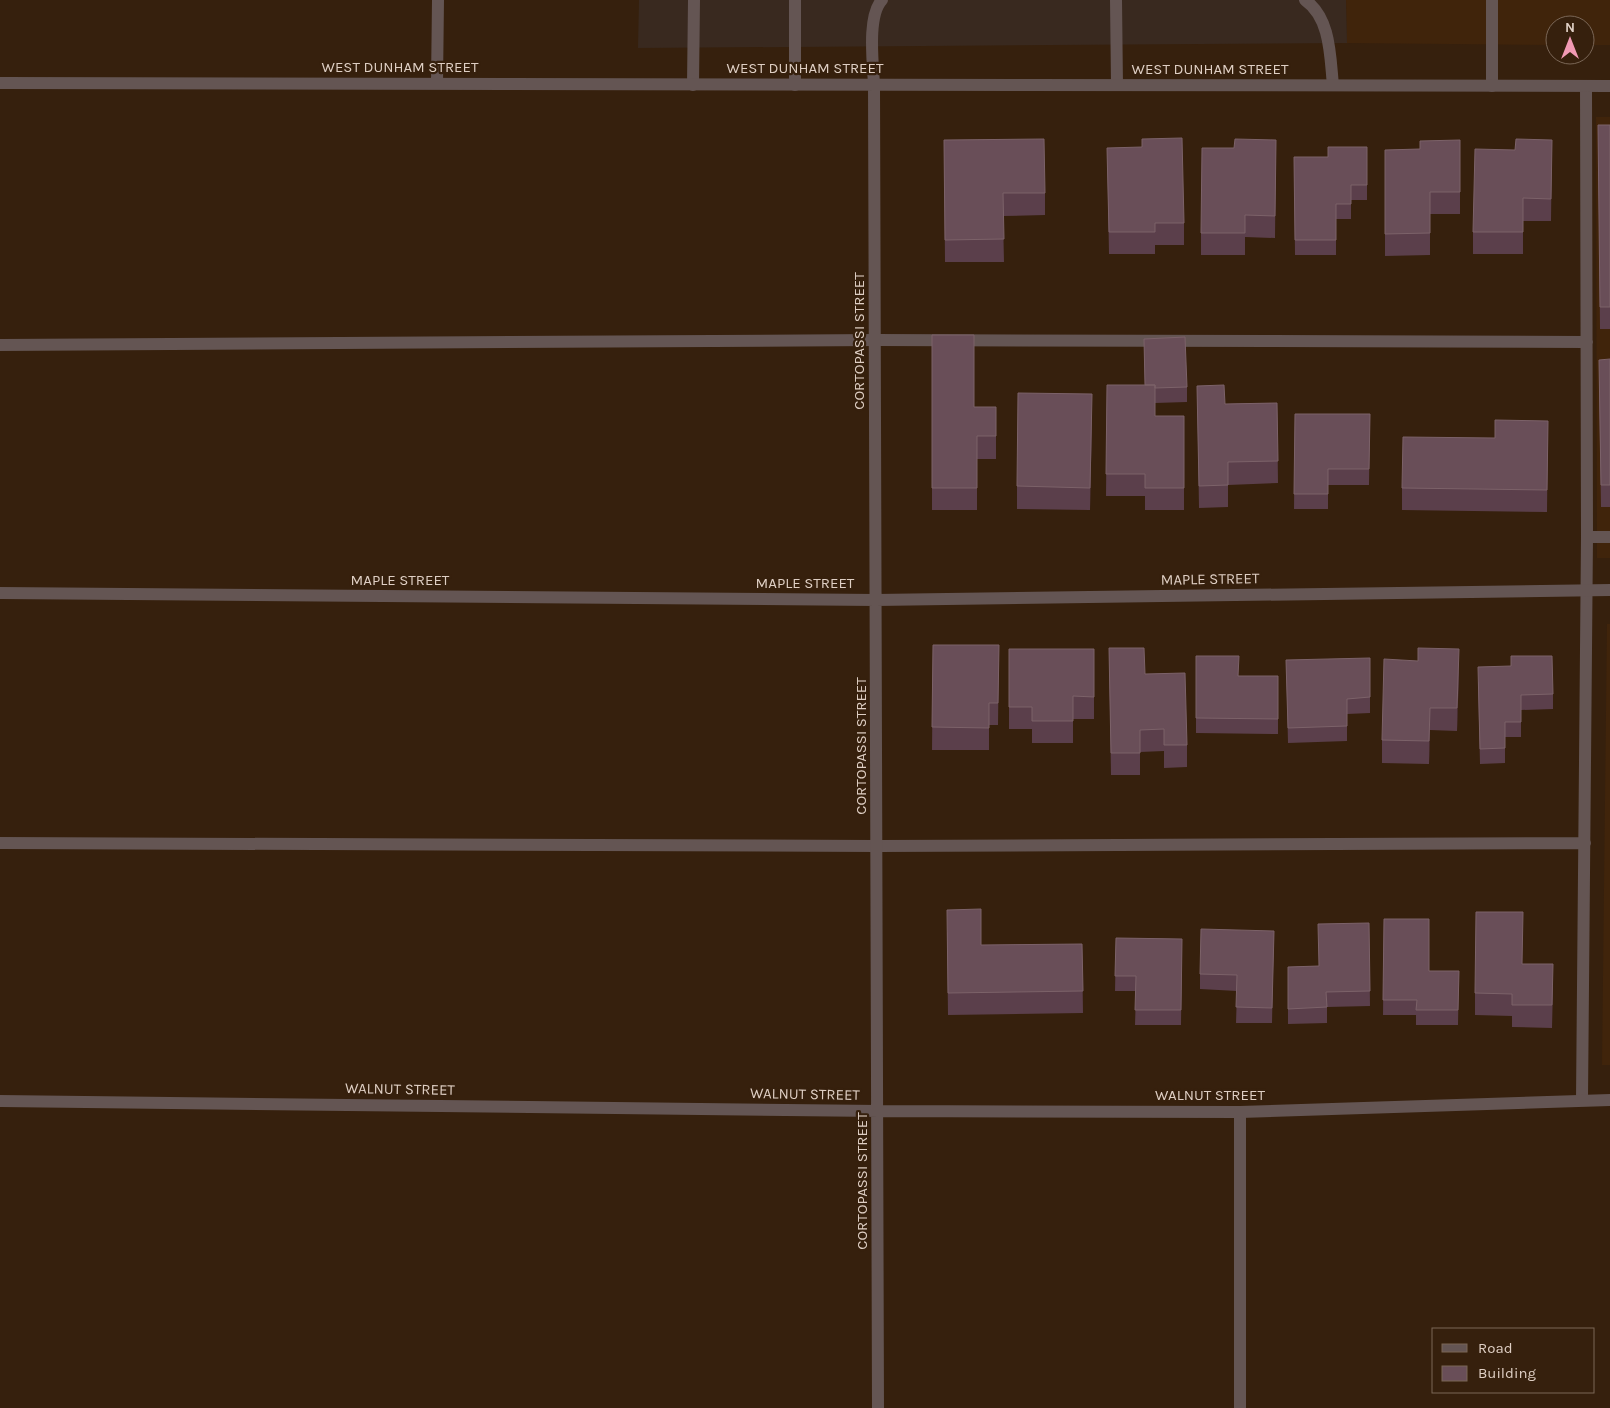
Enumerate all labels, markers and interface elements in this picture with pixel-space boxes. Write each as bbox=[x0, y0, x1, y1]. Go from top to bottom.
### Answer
north arrow bbox=[1545, 15, 1595, 65]
text: N bbox=[1565, 19, 1575, 36]
street label: WEST DUNHAM STREET bbox=[322, 58, 479, 76]
street label: WEST DUNHAM STREET bbox=[727, 59, 884, 77]
street label: WEST DUNHAM STREET bbox=[1132, 60, 1289, 78]
street label: CORTOPASSI STREET bbox=[850, 272, 868, 410]
street label: MAPLE STREET bbox=[1160, 569, 1260, 589]
street label: MAPLE STREET bbox=[351, 571, 450, 589]
street label: MAPLE STREET bbox=[756, 574, 855, 592]
street label: CORTOPASSI STREET bbox=[852, 677, 870, 815]
street label: WALNUT STREET bbox=[345, 1079, 456, 1099]
street label: WALNUT STREET bbox=[750, 1084, 861, 1104]
street label: WALNUT STREET bbox=[1155, 1086, 1265, 1104]
street label: CORTOPASSI STREET bbox=[853, 1112, 871, 1250]
legend bbox=[1432, 1328, 1595, 1393]
text: Road bbox=[1478, 1339, 1513, 1357]
text: Building bbox=[1478, 1364, 1536, 1382]

